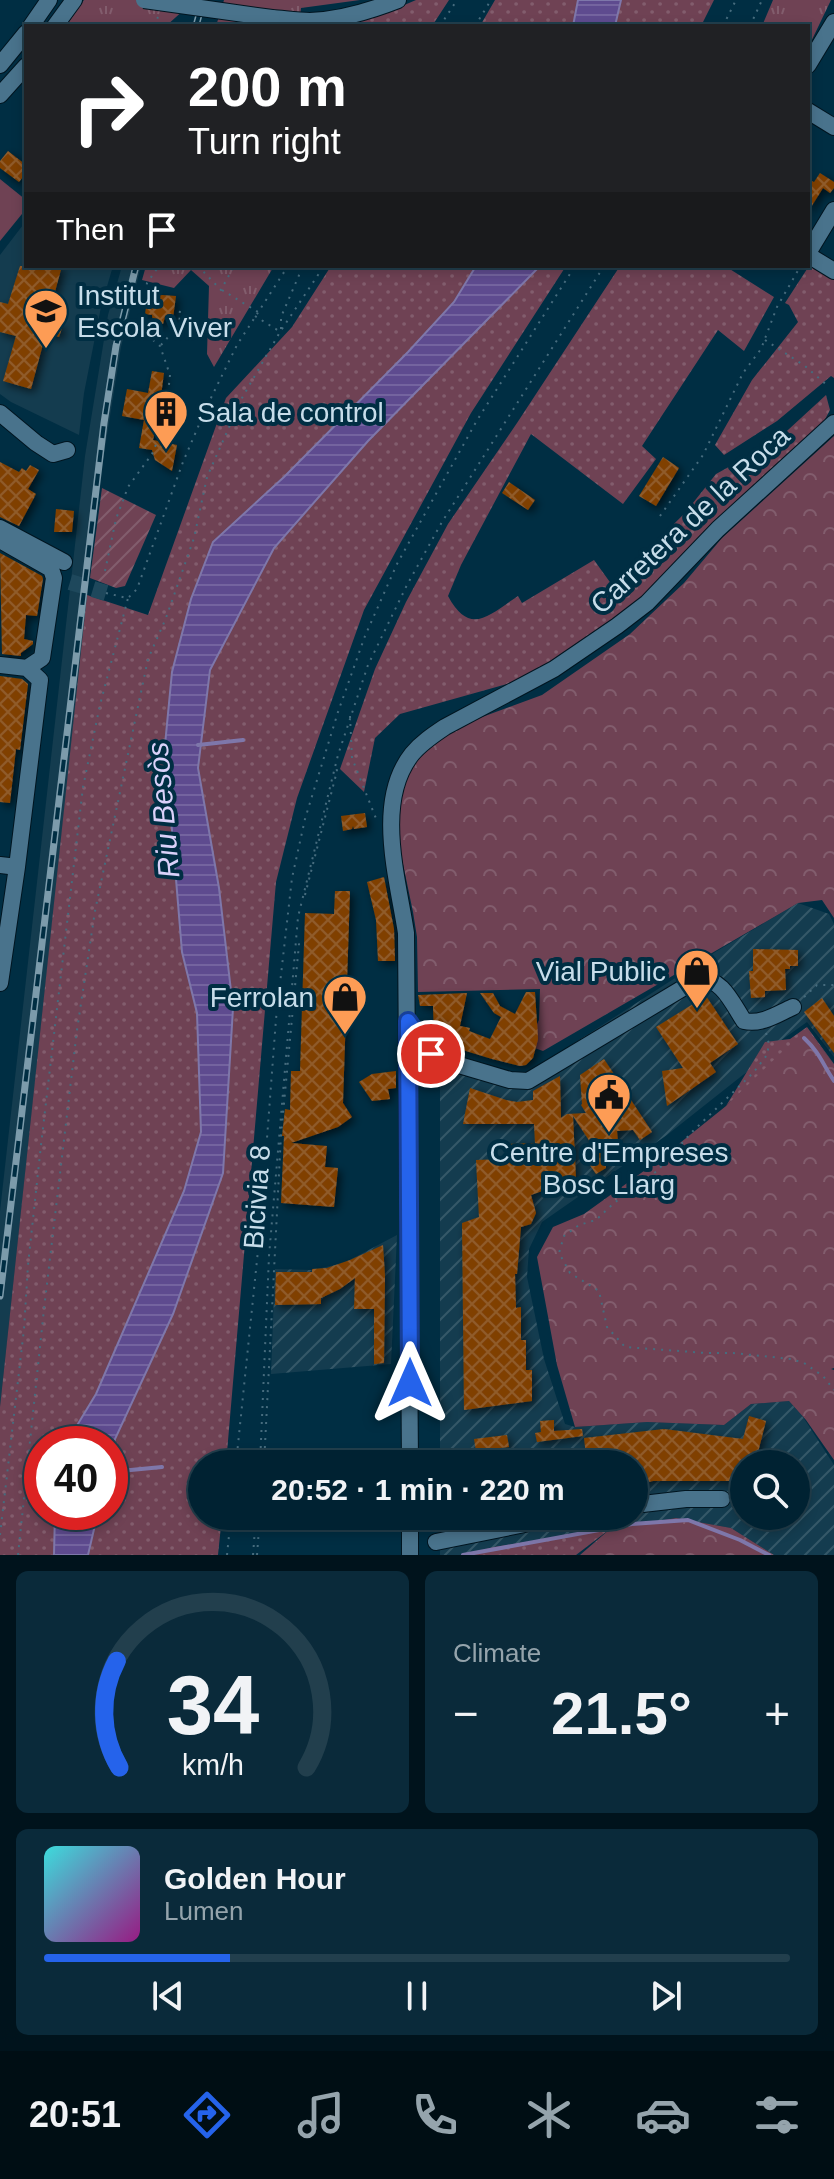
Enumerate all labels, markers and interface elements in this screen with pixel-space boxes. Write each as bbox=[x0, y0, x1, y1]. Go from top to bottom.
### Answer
text: 200 m bbox=[188, 55, 347, 118]
icon: right bbox=[56, 56, 160, 160]
text: Turn right bbox=[188, 121, 341, 162]
icon: arrive bbox=[140, 208, 184, 252]
text: Then bbox=[56, 213, 124, 246]
place label: Institut Escola Viver bbox=[77, 280, 232, 343]
school or university icon: Institut Escola Viver bbox=[22, 287, 70, 350]
building icon: Sala de control bbox=[142, 388, 190, 451]
place label: Sala de control bbox=[197, 397, 384, 428]
street label: Carretera de la Roca bbox=[584, 420, 796, 620]
water label: Riu Besòs bbox=[141, 740, 185, 880]
shop icon: Vial Public bbox=[673, 947, 721, 1010]
place label: Vial Public bbox=[536, 956, 666, 987]
shop icon: Ferrolan bbox=[321, 973, 369, 1036]
place label: Ferrolan bbox=[210, 982, 314, 1013]
pin bbox=[397, 1020, 465, 1088]
icon: arrive bbox=[409, 1032, 453, 1076]
public building icon: Centre d'Empreses Bosc Llarg bbox=[585, 1071, 633, 1134]
place label: Centre d'Empreses Bosc Llarg bbox=[490, 1137, 728, 1200]
street label: Bicivia 8 bbox=[238, 1144, 276, 1250]
position arrow bbox=[368, 1341, 452, 1425]
speed limit sign: 40 bbox=[24, 1426, 128, 1530]
map controls bbox=[730, 1450, 810, 1530]
button: search bbox=[730, 1450, 810, 1530]
text: 20:52 · 1 min · 220 m bbox=[271, 1473, 565, 1506]
text: Climate bbox=[453, 1638, 541, 1668]
text: 34 bbox=[166, 1659, 259, 1752]
text: 21.5° bbox=[551, 1680, 692, 1747]
text: − bbox=[453, 1689, 479, 1738]
text: + bbox=[764, 1689, 790, 1738]
text: km/h bbox=[182, 1749, 243, 1781]
text: Golden Hour bbox=[164, 1862, 346, 1895]
text: Lumen bbox=[164, 1896, 244, 1926]
icon: previous bbox=[146, 1974, 190, 2018]
icon: pause bbox=[395, 1974, 439, 2018]
icon: next bbox=[644, 1974, 688, 2018]
icon: directions bbox=[179, 2087, 235, 2143]
icon: music bbox=[293, 2087, 349, 2143]
icon: phone bbox=[407, 2087, 463, 2143]
icon: climate bbox=[521, 2087, 577, 2143]
icon: car bbox=[635, 2087, 691, 2143]
icon: filters bbox=[749, 2087, 805, 2143]
text: 20:51 bbox=[29, 2094, 121, 2135]

